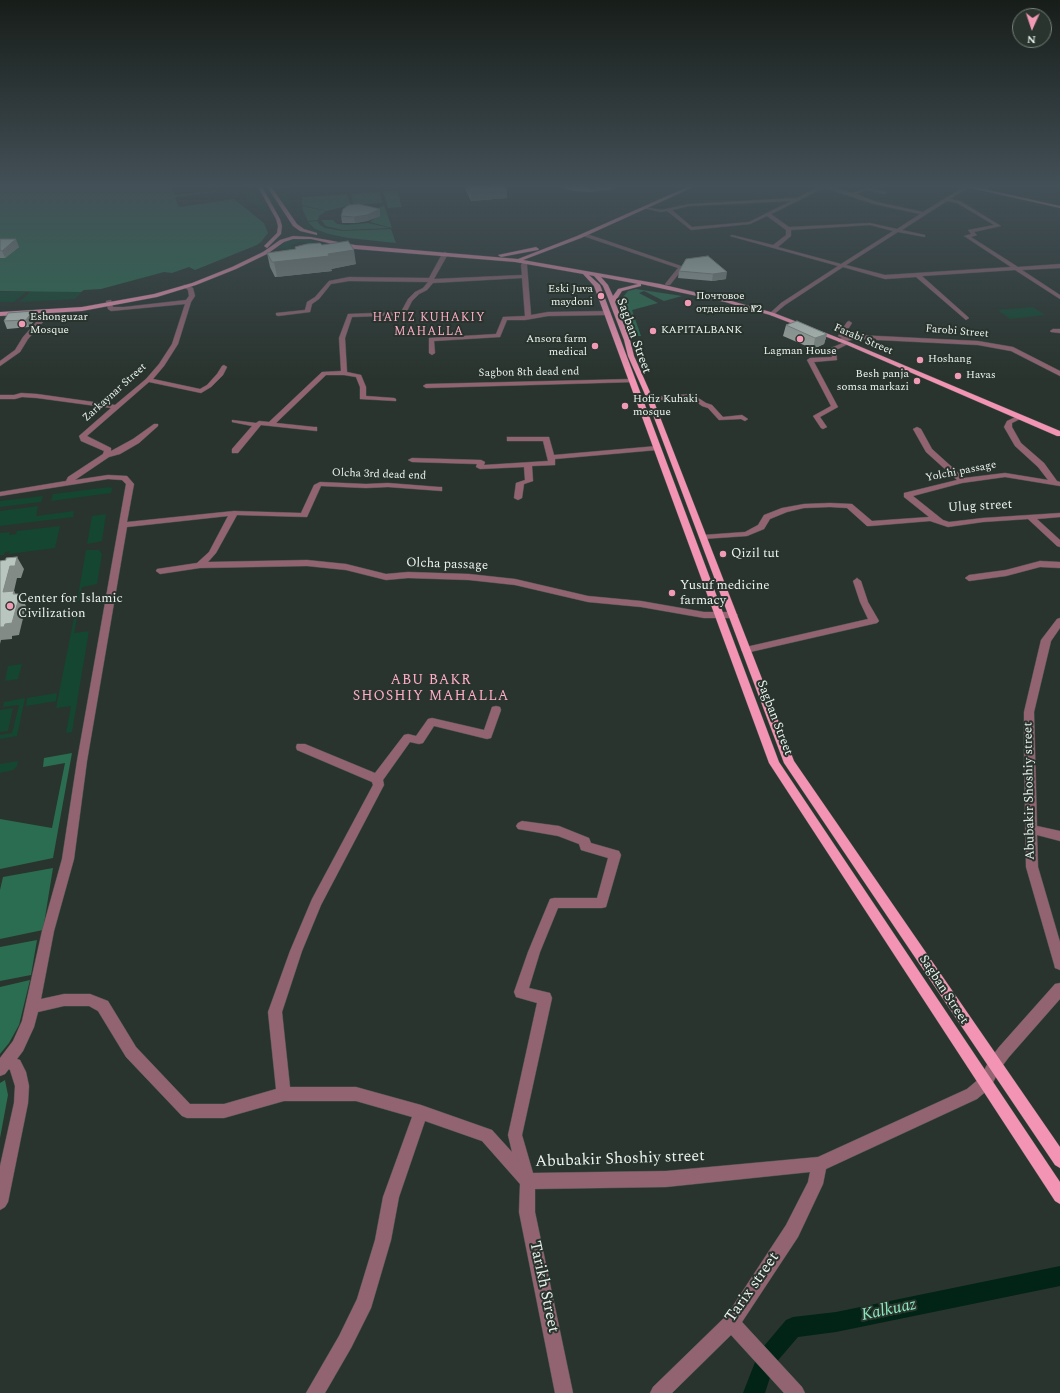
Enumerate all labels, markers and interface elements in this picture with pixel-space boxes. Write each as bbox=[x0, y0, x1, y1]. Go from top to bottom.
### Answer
north arrow bbox=[1012, 8, 1052, 48]
text: N bbox=[1026, 31, 1036, 48]
place label: Eski Juva maydoni bbox=[548, 283, 593, 309]
place label: Почтовое отделение №2 bbox=[696, 290, 762, 316]
marker: Eski Juva maydoni bbox=[596, 291, 606, 301]
street label: Sagban Street bbox=[612, 296, 654, 376]
marker: Почтовое отделение №2 bbox=[683, 298, 693, 308]
place label: Eshonguzar Mosque bbox=[30, 311, 88, 337]
district label: HAFIZ KUHAKIY MAHALLA bbox=[372, 312, 486, 340]
marker: Eshonguzar Mosque bbox=[17, 319, 27, 329]
street label: Farabi Street bbox=[831, 322, 895, 358]
street label: Farobi Street bbox=[925, 323, 989, 341]
place label: KAPITALBANK bbox=[661, 324, 742, 338]
marker: KAPITALBANK bbox=[648, 326, 658, 336]
place label: Ansora farm medical bbox=[526, 333, 587, 359]
marker: Lagman House bbox=[795, 334, 805, 344]
marker: Ansora farm medical bbox=[590, 341, 600, 351]
place label: Lagman House bbox=[763, 345, 837, 359]
place label: Hoshang bbox=[928, 353, 972, 367]
marker: Hoshang bbox=[915, 355, 925, 365]
street label: Zarkaynar Street bbox=[80, 361, 150, 425]
street label: Sagbon 8th dead end bbox=[478, 366, 580, 380]
place label: Besh panja somsa markazi bbox=[837, 368, 909, 394]
place label: Havas bbox=[966, 369, 996, 383]
marker: Havas bbox=[953, 371, 963, 381]
marker: Besh panja somsa markazi bbox=[912, 376, 922, 386]
place label: Hofiz Kuhaki mosque bbox=[633, 393, 698, 419]
marker: Hofiz Kuhaki mosque bbox=[620, 401, 630, 411]
street label: Yolchi passage bbox=[925, 459, 997, 485]
street label: Olcha 3rd dead end bbox=[332, 467, 426, 483]
street label: Ulug street bbox=[947, 498, 1013, 516]
place label: Qizil tut bbox=[731, 546, 779, 562]
marker: Qizil tut bbox=[718, 549, 728, 559]
street label: Olcha passage bbox=[406, 556, 488, 574]
place label: Yusuf medicine farmacy bbox=[680, 578, 770, 609]
marker: Yusuf medicine farmacy bbox=[667, 588, 677, 598]
place label: Center for Islamic Civilization bbox=[18, 591, 123, 622]
marker: Center for Islamic Civilization bbox=[5, 601, 15, 611]
district label: ABU BAKR SHOSHIY MAHALLA bbox=[353, 673, 509, 706]
street label: Sagban Street bbox=[753, 678, 795, 758]
street label: Abubakir Shoshiy street bbox=[1021, 722, 1039, 860]
street label: Sagban Street bbox=[915, 953, 971, 1027]
street label: Abubakir Shoshiy street bbox=[535, 1147, 705, 1173]
street label: Tarikh Street bbox=[524, 1239, 562, 1335]
street label: Tarix street bbox=[722, 1249, 784, 1327]
water label: Kalkuaz bbox=[860, 1295, 918, 1327]

